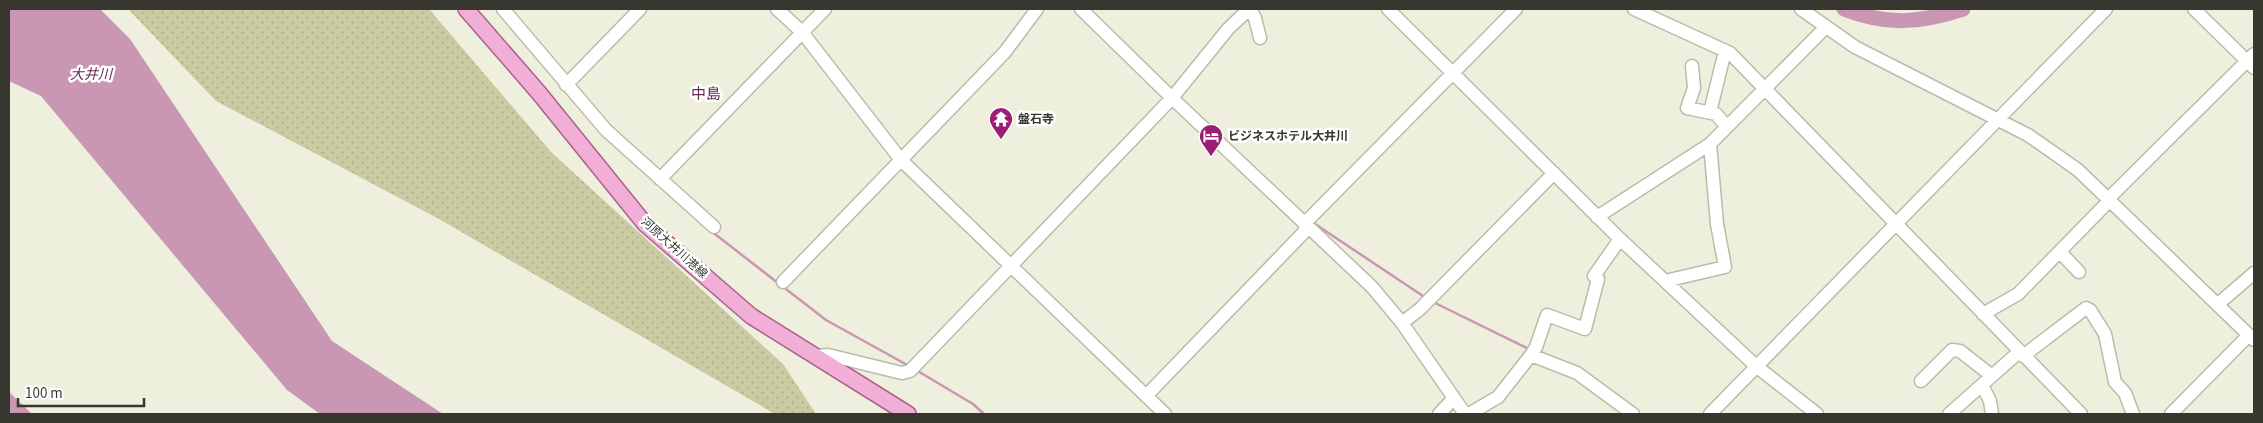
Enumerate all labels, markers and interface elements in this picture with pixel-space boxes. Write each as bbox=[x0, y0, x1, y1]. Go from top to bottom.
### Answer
water label: 大井川 bbox=[70, 65, 114, 85]
district label: 中島 bbox=[691, 84, 721, 105]
temple icon: 盤石寺 bbox=[988, 106, 1014, 140]
place label: 盤石寺 bbox=[1018, 111, 1054, 128]
hotel icon: ビジネスホテル大井川 bbox=[1198, 123, 1224, 157]
place label: ビジネスホテル大井川 bbox=[1228, 128, 1348, 145]
street label: 河原大井川港線 bbox=[637, 214, 711, 282]
scale bar bbox=[18, 376, 144, 408]
text: 100 m bbox=[25, 383, 63, 404]

